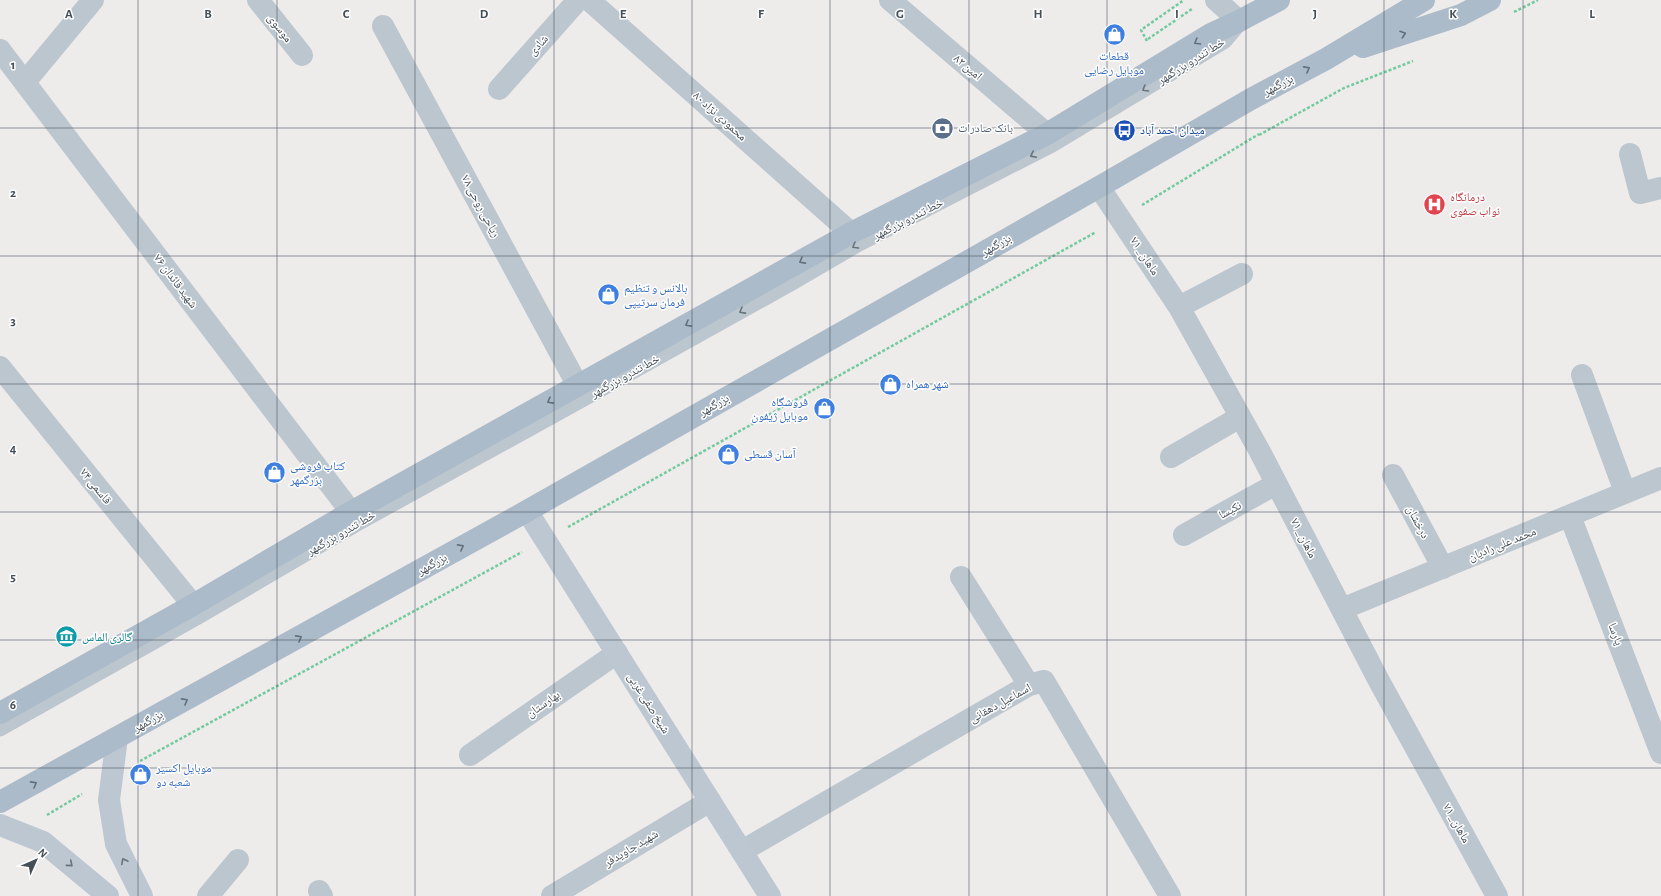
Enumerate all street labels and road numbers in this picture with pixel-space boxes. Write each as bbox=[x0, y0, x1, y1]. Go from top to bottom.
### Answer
street label: موسوی bbox=[265, 12, 295, 45]
street label: شادی bbox=[526, 32, 551, 58]
street label: خط تندرو بزرگمهر bbox=[1154, 35, 1228, 88]
street label: امین ۸۲ bbox=[951, 52, 984, 83]
street label: بزرگمهر bbox=[1260, 72, 1296, 100]
street label: محمودی نژاد ۸۰ bbox=[690, 89, 749, 144]
street label: ریاحی روحی ۷۸ bbox=[459, 173, 503, 240]
street label: خط تندرو بزرگمهر bbox=[870, 196, 946, 243]
street label: بزرگمهر bbox=[978, 232, 1014, 260]
street label: ۷۱ _ماهان bbox=[1127, 235, 1162, 278]
street label: شهید قائدان ۷۶ bbox=[151, 252, 200, 311]
street label: خط تندرو بزرگمهر bbox=[588, 352, 662, 401]
street label: بزرگمهر bbox=[696, 392, 732, 420]
street label: قاسمی ۷۴ bbox=[77, 466, 114, 507]
street label: نکیسا bbox=[1217, 499, 1244, 522]
street label: درخشان bbox=[1404, 504, 1432, 541]
street label: خط تندرو بزرگمهر bbox=[304, 508, 378, 559]
street label: ۷۱ _ماهان bbox=[1288, 516, 1319, 560]
street label: محمد علی رادیان bbox=[1466, 525, 1538, 564]
street label: بزرگمهر bbox=[414, 551, 450, 579]
street label: پارسا bbox=[1605, 621, 1626, 648]
street label: شیخ صفی غربی bbox=[624, 671, 672, 736]
street label: اسماعیل دهقانی bbox=[967, 681, 1034, 726]
street label: بهارستان bbox=[524, 688, 563, 721]
street label: بزرگمهر bbox=[130, 708, 166, 736]
street label: ۷۱ _ماهان bbox=[1440, 801, 1473, 845]
street label: شهید جاویدفر bbox=[601, 827, 661, 870]

